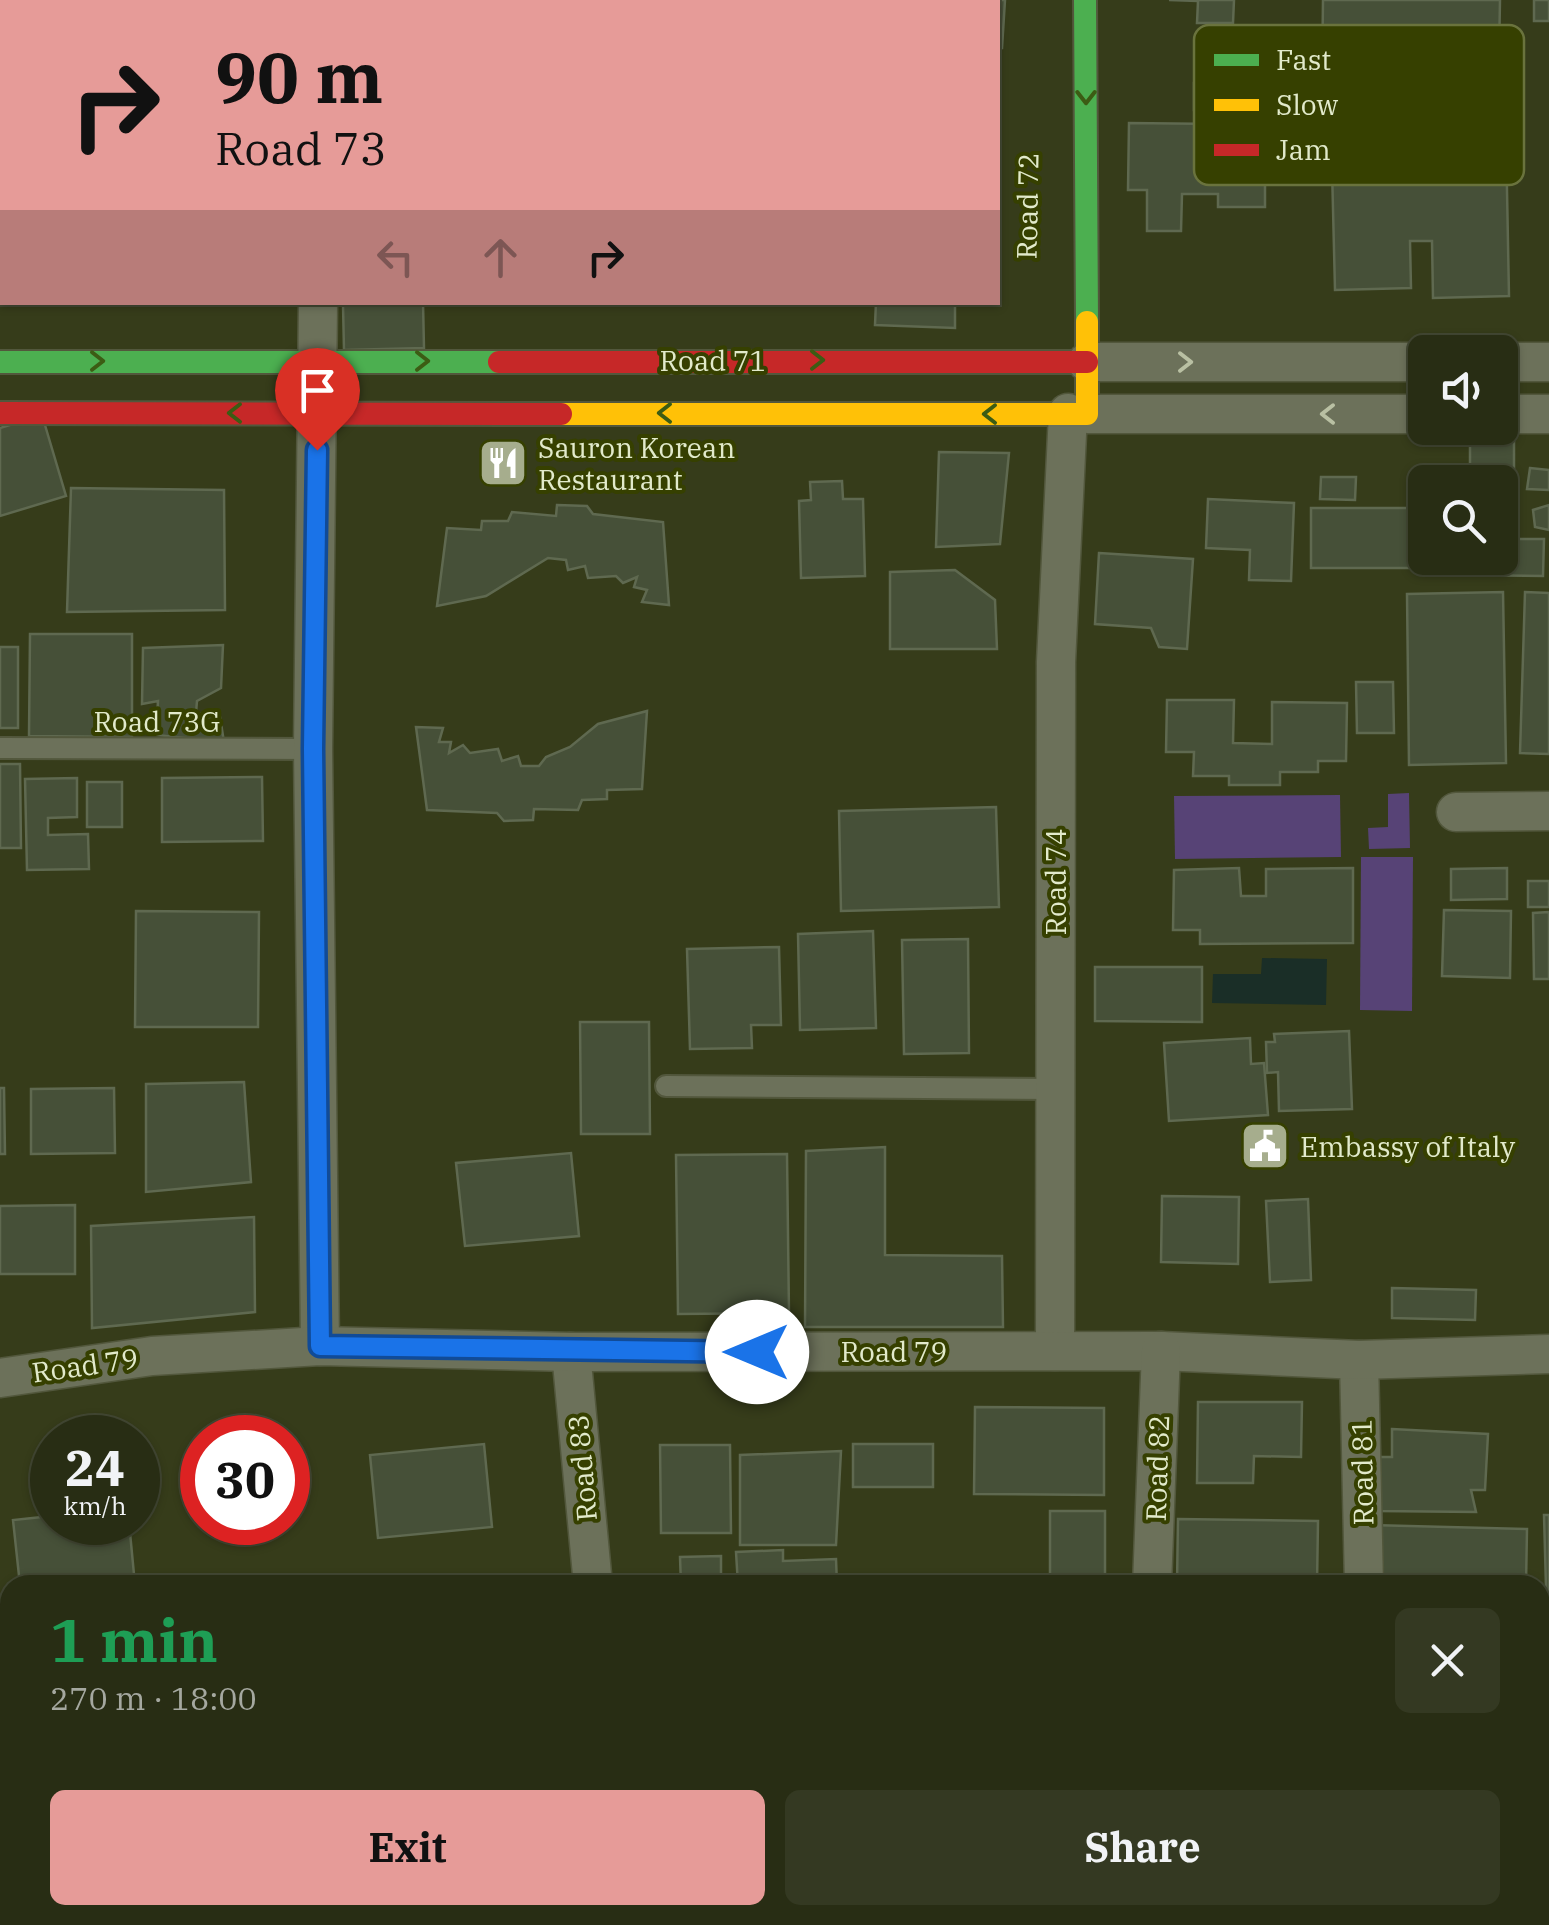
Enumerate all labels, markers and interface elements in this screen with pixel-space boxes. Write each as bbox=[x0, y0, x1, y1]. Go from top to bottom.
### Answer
legend bbox=[1194, 25, 1524, 185]
text: 90 m bbox=[215, 31, 383, 122]
icon: right bbox=[50, 40, 180, 170]
text: Fast bbox=[1276, 41, 1331, 78]
text: Slow bbox=[1276, 86, 1338, 123]
one-way arrow bbox=[1075, 90, 1097, 106]
text: Road 73 bbox=[215, 119, 387, 177]
text: Jam bbox=[1276, 131, 1331, 168]
street label: Road 72 bbox=[1008, 152, 1046, 260]
icon: left bbox=[368, 230, 423, 285]
icon: ahead bbox=[473, 230, 528, 285]
icon: right bbox=[578, 230, 633, 285]
map controls bbox=[1408, 335, 1518, 575]
button: sound bbox=[1408, 335, 1518, 445]
street label: Road 71 bbox=[660, 342, 766, 379]
pin bbox=[275, 348, 360, 451]
one-way arrow bbox=[810, 349, 826, 371]
one-way arrow bbox=[416, 350, 431, 372]
one-way arrow bbox=[90, 351, 106, 372]
one-way arrow bbox=[1178, 351, 1193, 373]
icon: arrive bbox=[290, 363, 345, 418]
one-way arrow bbox=[226, 402, 242, 424]
one-way arrow bbox=[656, 402, 672, 424]
one-way arrow bbox=[981, 403, 996, 425]
one-way arrow bbox=[1319, 403, 1334, 425]
place label: Sauron Korean Restaurant bbox=[538, 429, 735, 498]
restaurant icon: Sauron Korean Restaurant bbox=[477, 437, 529, 489]
button: search bbox=[1408, 465, 1518, 575]
street label: Road 73G bbox=[93, 703, 221, 740]
street label: Road 74 bbox=[1037, 829, 1074, 935]
public building icon: Embassy of Italy bbox=[1239, 1120, 1291, 1172]
place label: Embassy of Italy bbox=[1300, 1128, 1515, 1165]
position arrow bbox=[705, 1300, 809, 1404]
street label: Road 79 bbox=[841, 1333, 947, 1370]
street label: Road 79 bbox=[30, 1339, 140, 1391]
street label: Road 83 bbox=[559, 1413, 605, 1523]
street label: Road 82 bbox=[1137, 1414, 1177, 1522]
speed limit sign: 30 bbox=[180, 1415, 310, 1545]
street label: Road 81 bbox=[1343, 1418, 1381, 1526]
text: 24 bbox=[65, 1435, 125, 1500]
text: km/h bbox=[63, 1489, 127, 1522]
text: 1 min bbox=[50, 1600, 218, 1679]
button: close bbox=[1395, 1608, 1500, 1713]
text: 270 m · 18:00 bbox=[50, 1677, 257, 1719]
button: Exit bbox=[50, 1790, 765, 1905]
button: Share bbox=[785, 1790, 1500, 1905]

